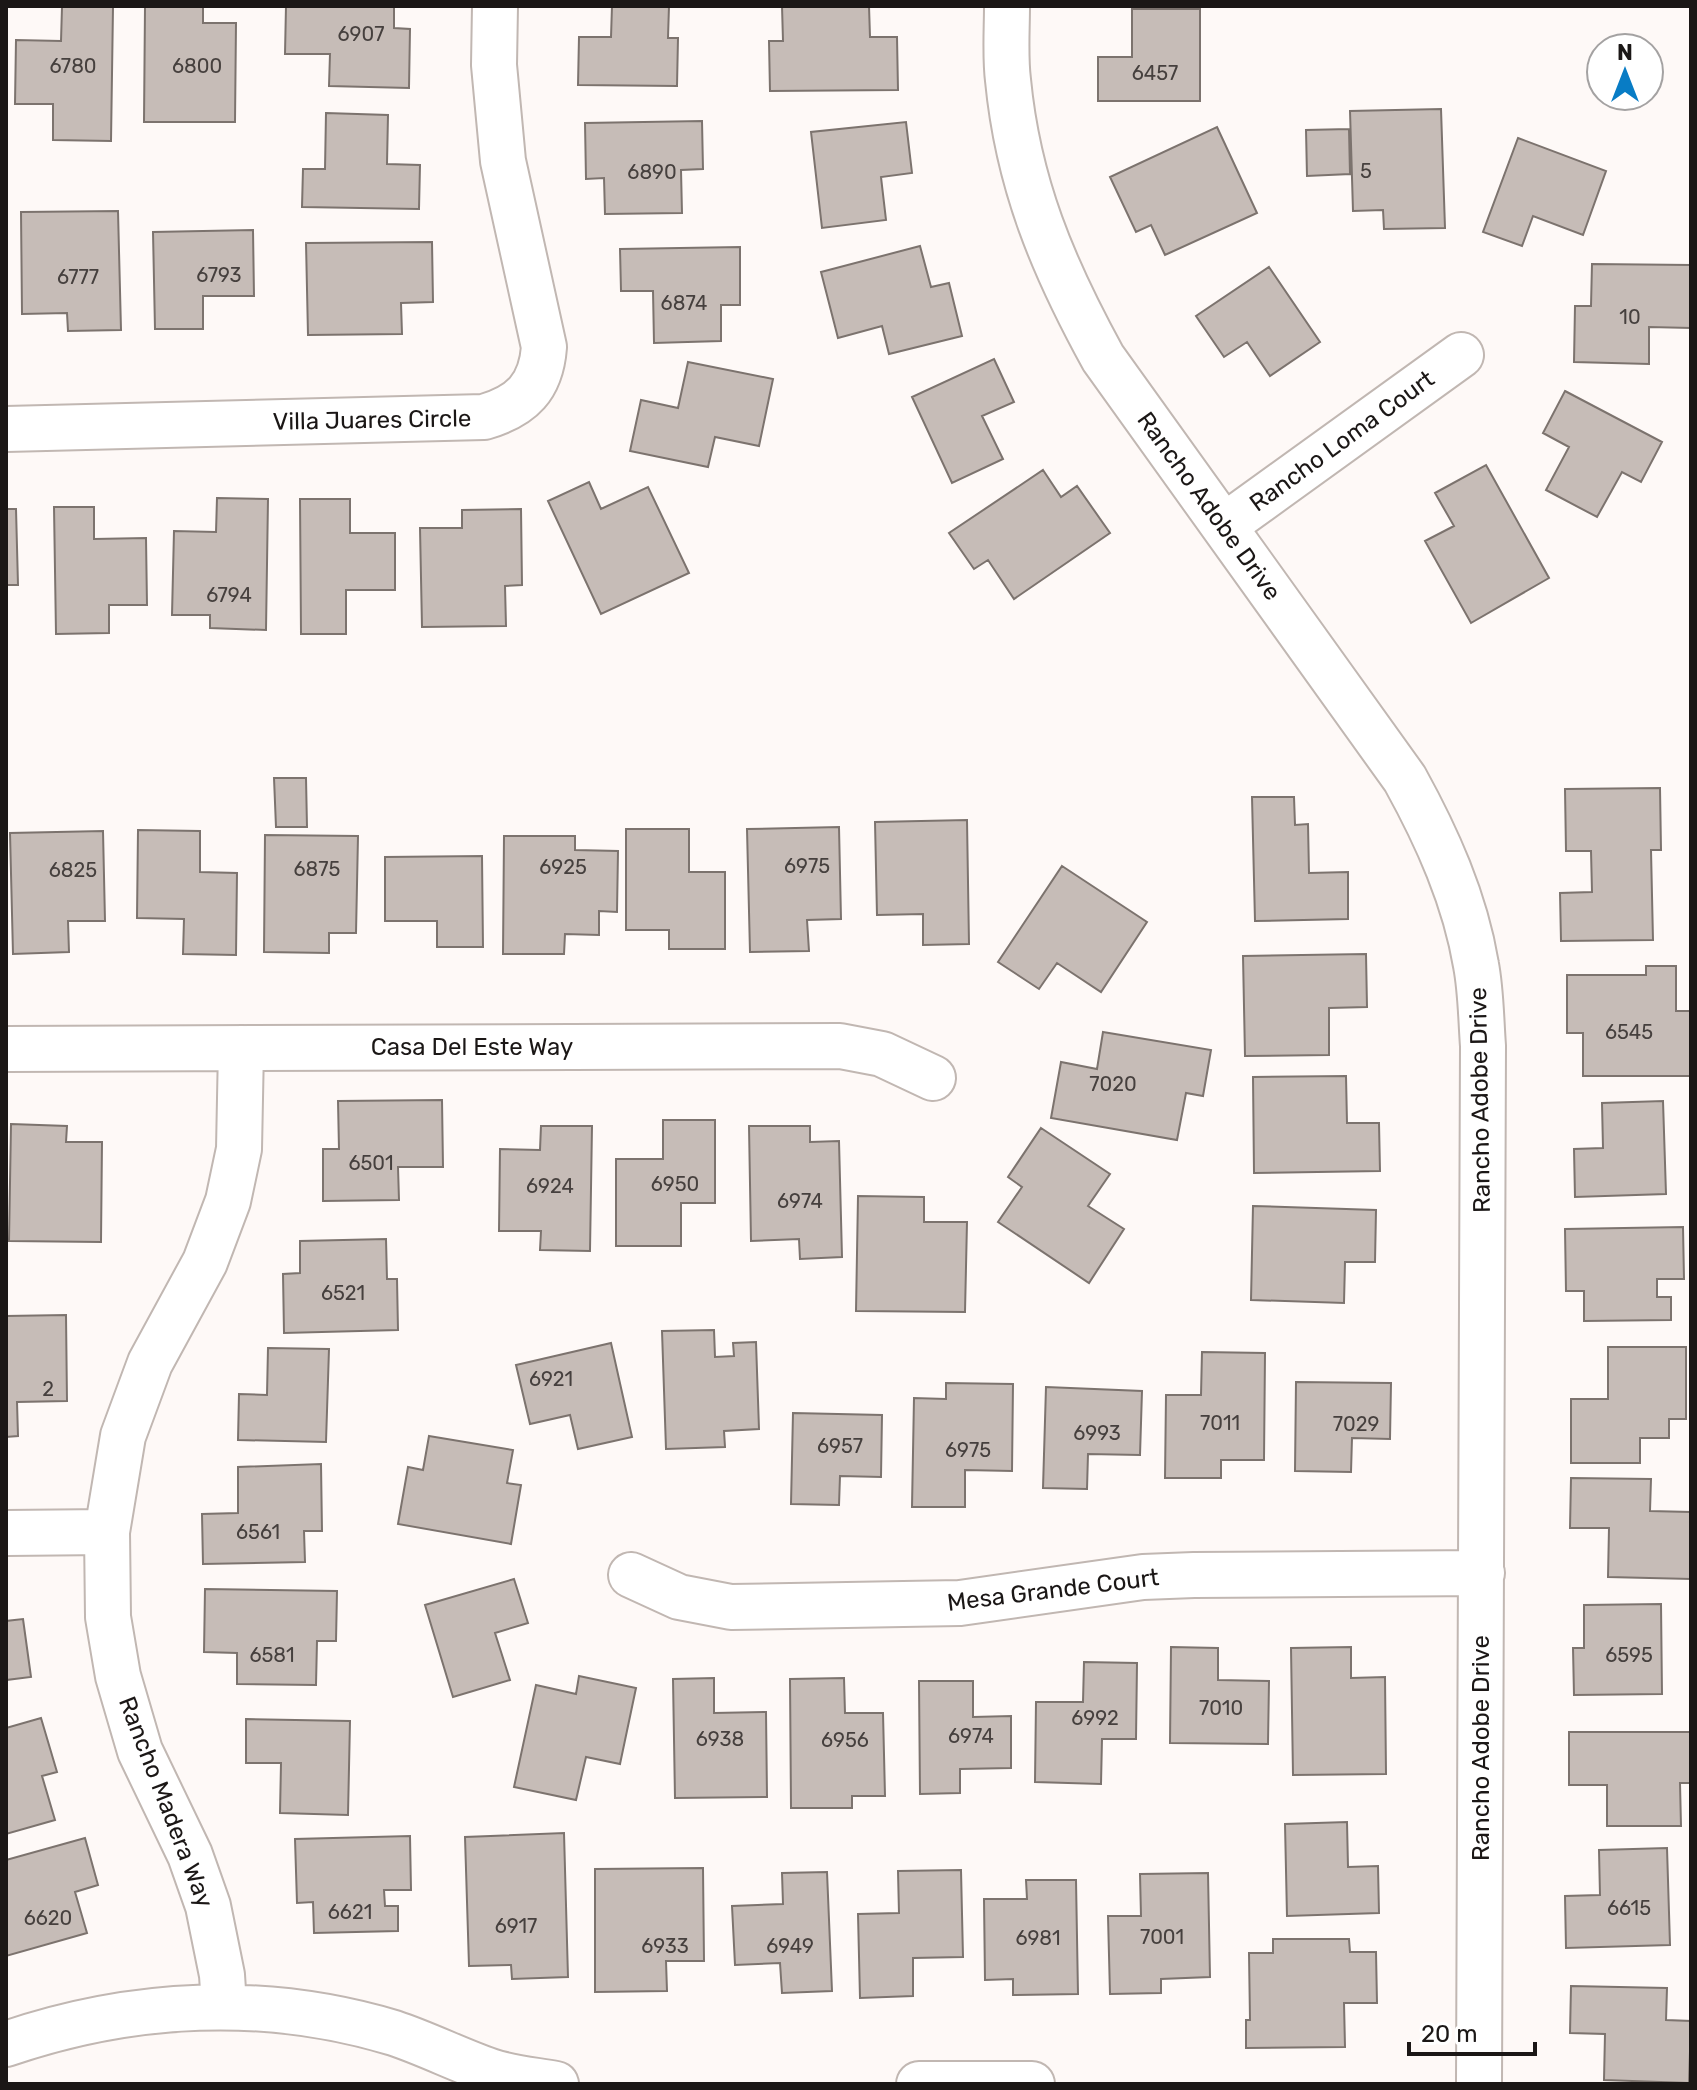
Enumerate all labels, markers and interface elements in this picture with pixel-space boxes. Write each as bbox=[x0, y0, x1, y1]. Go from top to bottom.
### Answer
house number: 6907 bbox=[338, 22, 384, 46]
north arrow bbox=[1585, 32, 1665, 112]
text: N bbox=[1617, 39, 1633, 66]
house number: 6780 bbox=[49, 54, 97, 78]
house number: 6800 bbox=[172, 54, 222, 78]
house number: 6457 bbox=[1132, 61, 1178, 85]
house number: 5 bbox=[1360, 159, 1372, 183]
house number: 6890 bbox=[627, 160, 677, 184]
house number: 6793 bbox=[196, 263, 242, 287]
house number: 6777 bbox=[57, 265, 99, 289]
house number: 6874 bbox=[661, 291, 707, 315]
house number: 10 bbox=[1619, 305, 1641, 329]
street label: Rancho Loma Court bbox=[1244, 365, 1440, 517]
street label: Villa Juares Circle bbox=[272, 404, 472, 436]
street label: Rancho Adobe Drive bbox=[1131, 406, 1287, 606]
house number: 6794 bbox=[206, 583, 252, 607]
house number: 6975 bbox=[784, 854, 830, 878]
house number: 6925 bbox=[539, 855, 587, 879]
house number: 6875 bbox=[294, 857, 340, 881]
house number: 6825 bbox=[49, 858, 97, 882]
street label: Rancho Adobe Drive bbox=[1464, 987, 1496, 1213]
house number: 6545 bbox=[1605, 1020, 1653, 1044]
street label: Casa Del Este Way bbox=[371, 1033, 573, 1061]
house number: 7020 bbox=[1089, 1072, 1137, 1096]
house number: 6501 bbox=[348, 1151, 394, 1175]
house number: 6950 bbox=[651, 1172, 699, 1196]
house number: 6924 bbox=[526, 1174, 574, 1198]
house number: 6974 bbox=[777, 1189, 823, 1213]
house number: 6521 bbox=[321, 1281, 365, 1305]
house number: 6921 bbox=[529, 1367, 573, 1391]
house number: 2 bbox=[42, 1377, 54, 1401]
house number: 7011 bbox=[1200, 1411, 1240, 1435]
house number: 7029 bbox=[1333, 1412, 1379, 1436]
house number: 6993 bbox=[1073, 1421, 1121, 1445]
house number: 6957 bbox=[817, 1434, 863, 1458]
house number: 6975 bbox=[945, 1438, 991, 1462]
house number: 6561 bbox=[236, 1520, 280, 1544]
street label: Mesa Grande Court bbox=[945, 1563, 1161, 1617]
street label: Rancho Adobe Drive bbox=[1467, 1635, 1495, 1861]
house number: 6581 bbox=[249, 1643, 295, 1667]
house number: 6595 bbox=[1605, 1643, 1653, 1667]
street label: Rancho Madera Way bbox=[113, 1693, 219, 1911]
house number: 7010 bbox=[1199, 1696, 1243, 1720]
house number: 6992 bbox=[1071, 1706, 1119, 1730]
house number: 6974 bbox=[948, 1724, 994, 1748]
house number: 6938 bbox=[696, 1727, 744, 1751]
house number: 6956 bbox=[821, 1728, 869, 1752]
house number: 6615 bbox=[1607, 1896, 1651, 1920]
house number: 6621 bbox=[328, 1900, 372, 1924]
house number: 6620 bbox=[24, 1906, 72, 1930]
house number: 6917 bbox=[495, 1914, 537, 1938]
house number: 7001 bbox=[1140, 1925, 1184, 1949]
house number: 6981 bbox=[1015, 1926, 1061, 1950]
house number: 6933 bbox=[641, 1934, 689, 1958]
house number: 6949 bbox=[766, 1934, 814, 1958]
scale bar bbox=[1409, 2006, 1535, 2056]
text: 20 m bbox=[1421, 2020, 1478, 2048]

